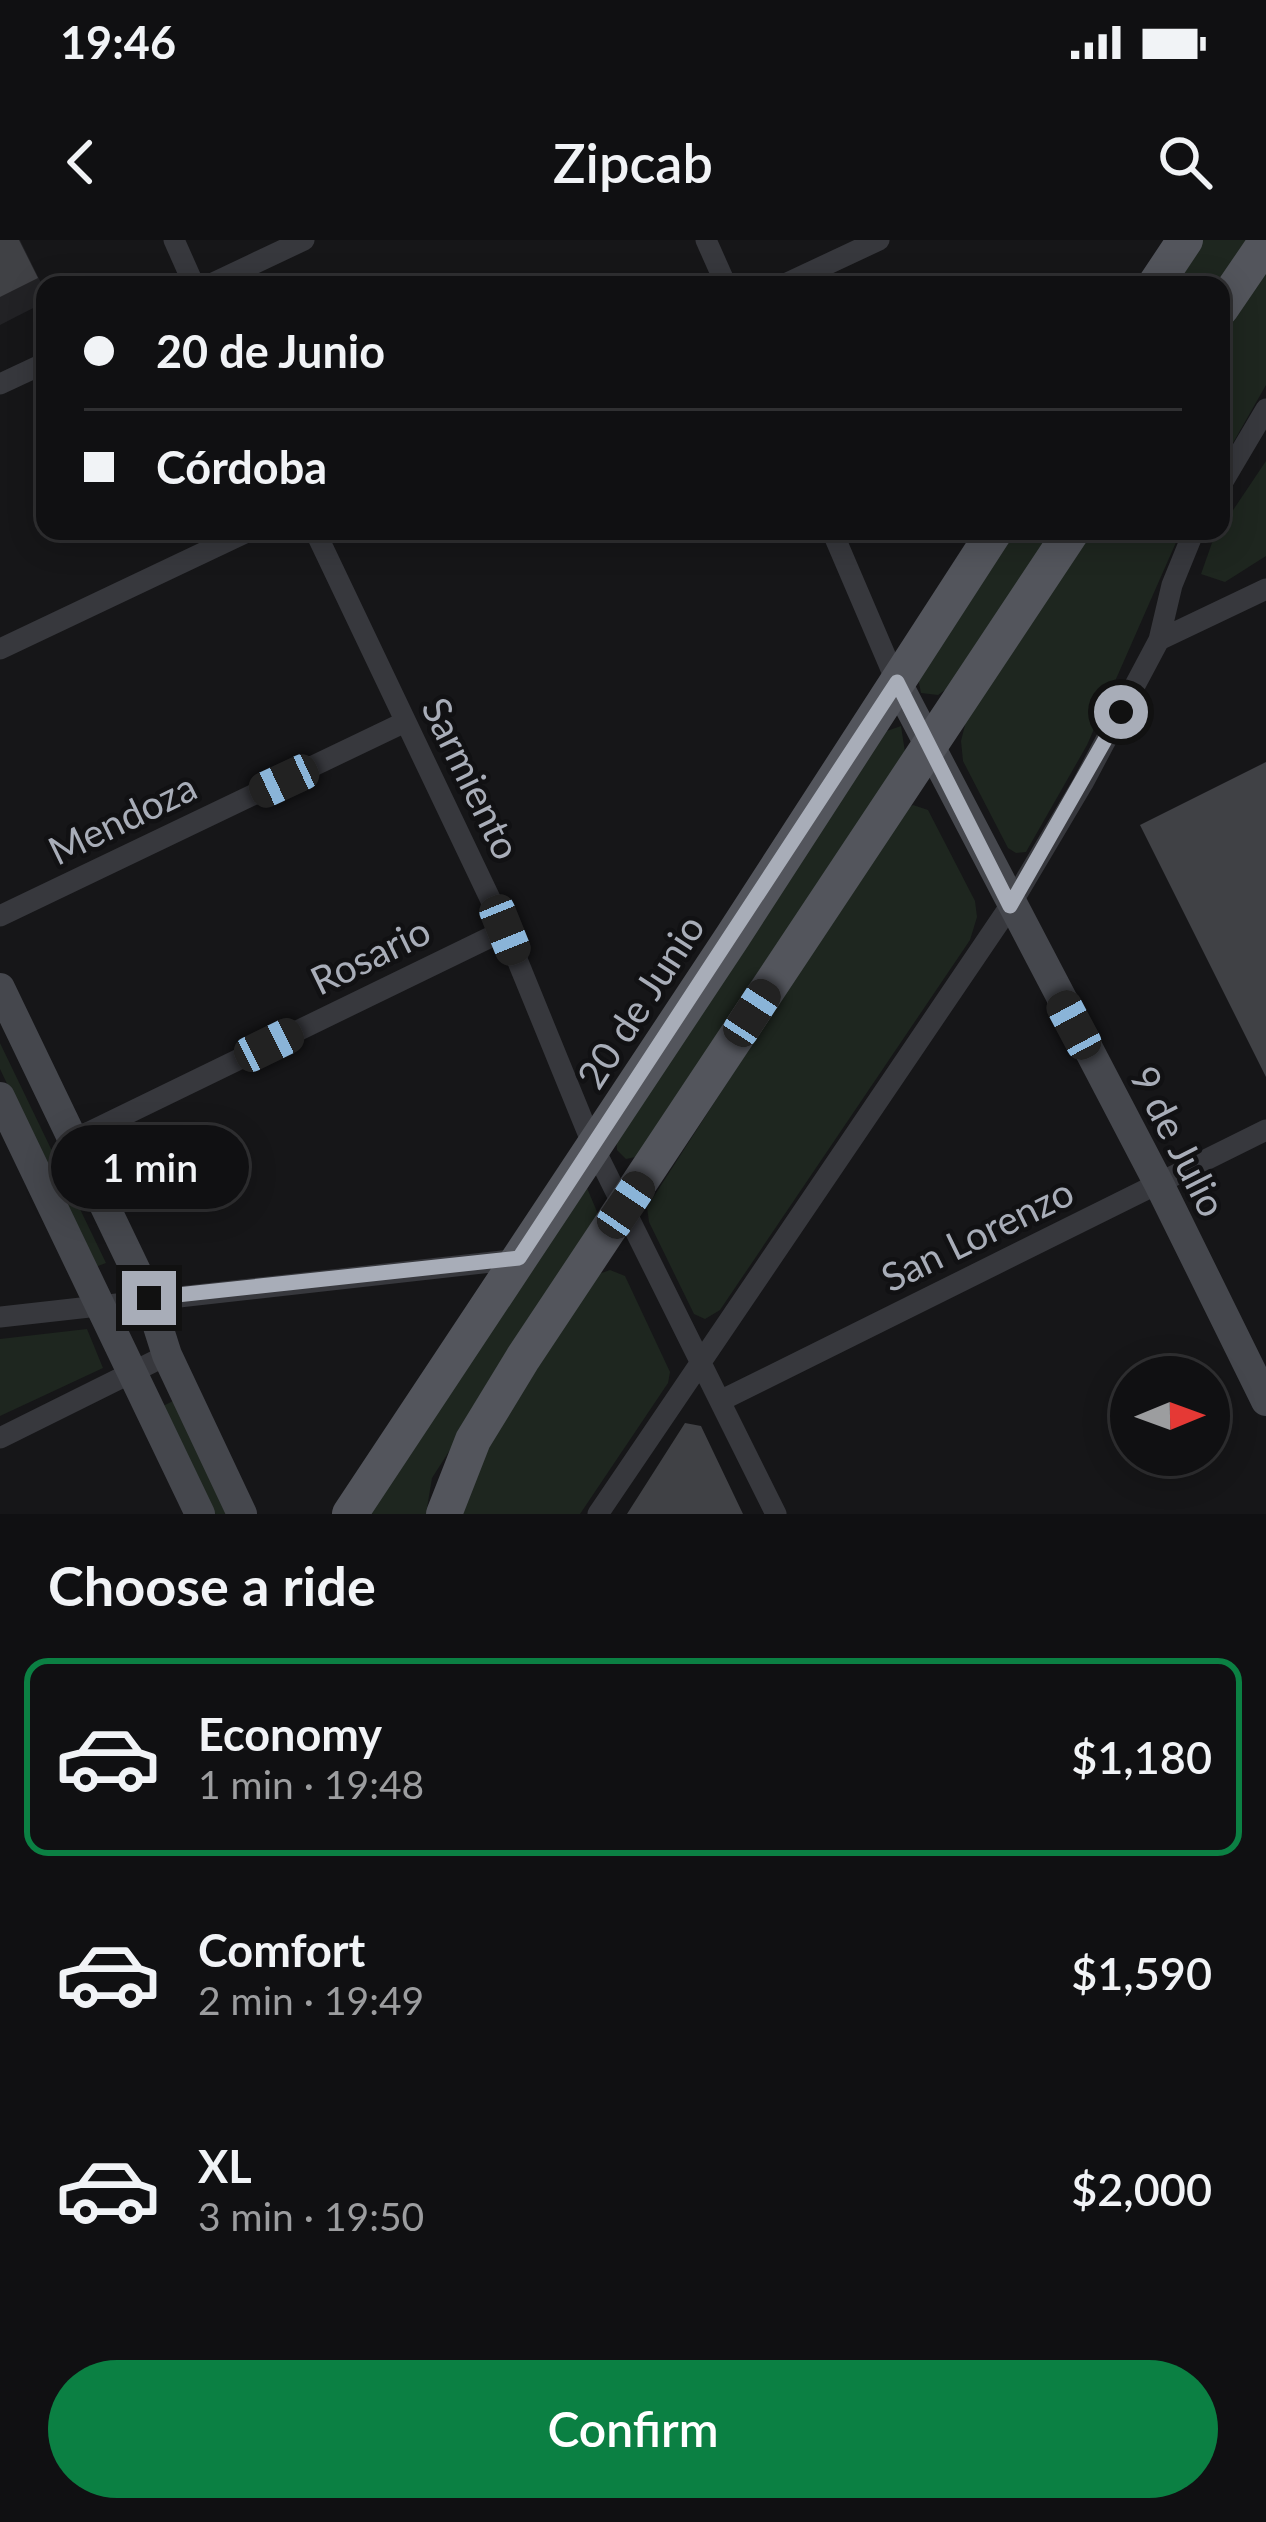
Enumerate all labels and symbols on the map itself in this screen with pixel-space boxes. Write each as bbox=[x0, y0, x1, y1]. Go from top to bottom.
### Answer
route start bbox=[1094, 685, 1148, 739]
street label: Sarmiento bbox=[413, 690, 531, 866]
car bbox=[244, 749, 324, 813]
street label: Mendoza bbox=[41, 763, 203, 873]
car bbox=[475, 890, 535, 970]
street label: Rosario bbox=[303, 906, 437, 1004]
street label: 20 de Junio bbox=[567, 906, 713, 1096]
car bbox=[717, 973, 787, 1053]
car bbox=[1041, 985, 1107, 1065]
car bbox=[229, 1013, 309, 1077]
street label: 9 de Julio bbox=[1122, 1058, 1236, 1224]
callout: 1 min bbox=[50, 1124, 248, 1208]
car bbox=[591, 1165, 661, 1245]
street label: San Lorenzo bbox=[874, 1168, 1080, 1300]
route end bbox=[122, 1271, 176, 1325]
north arrow bbox=[1110, 1356, 1230, 1476]

